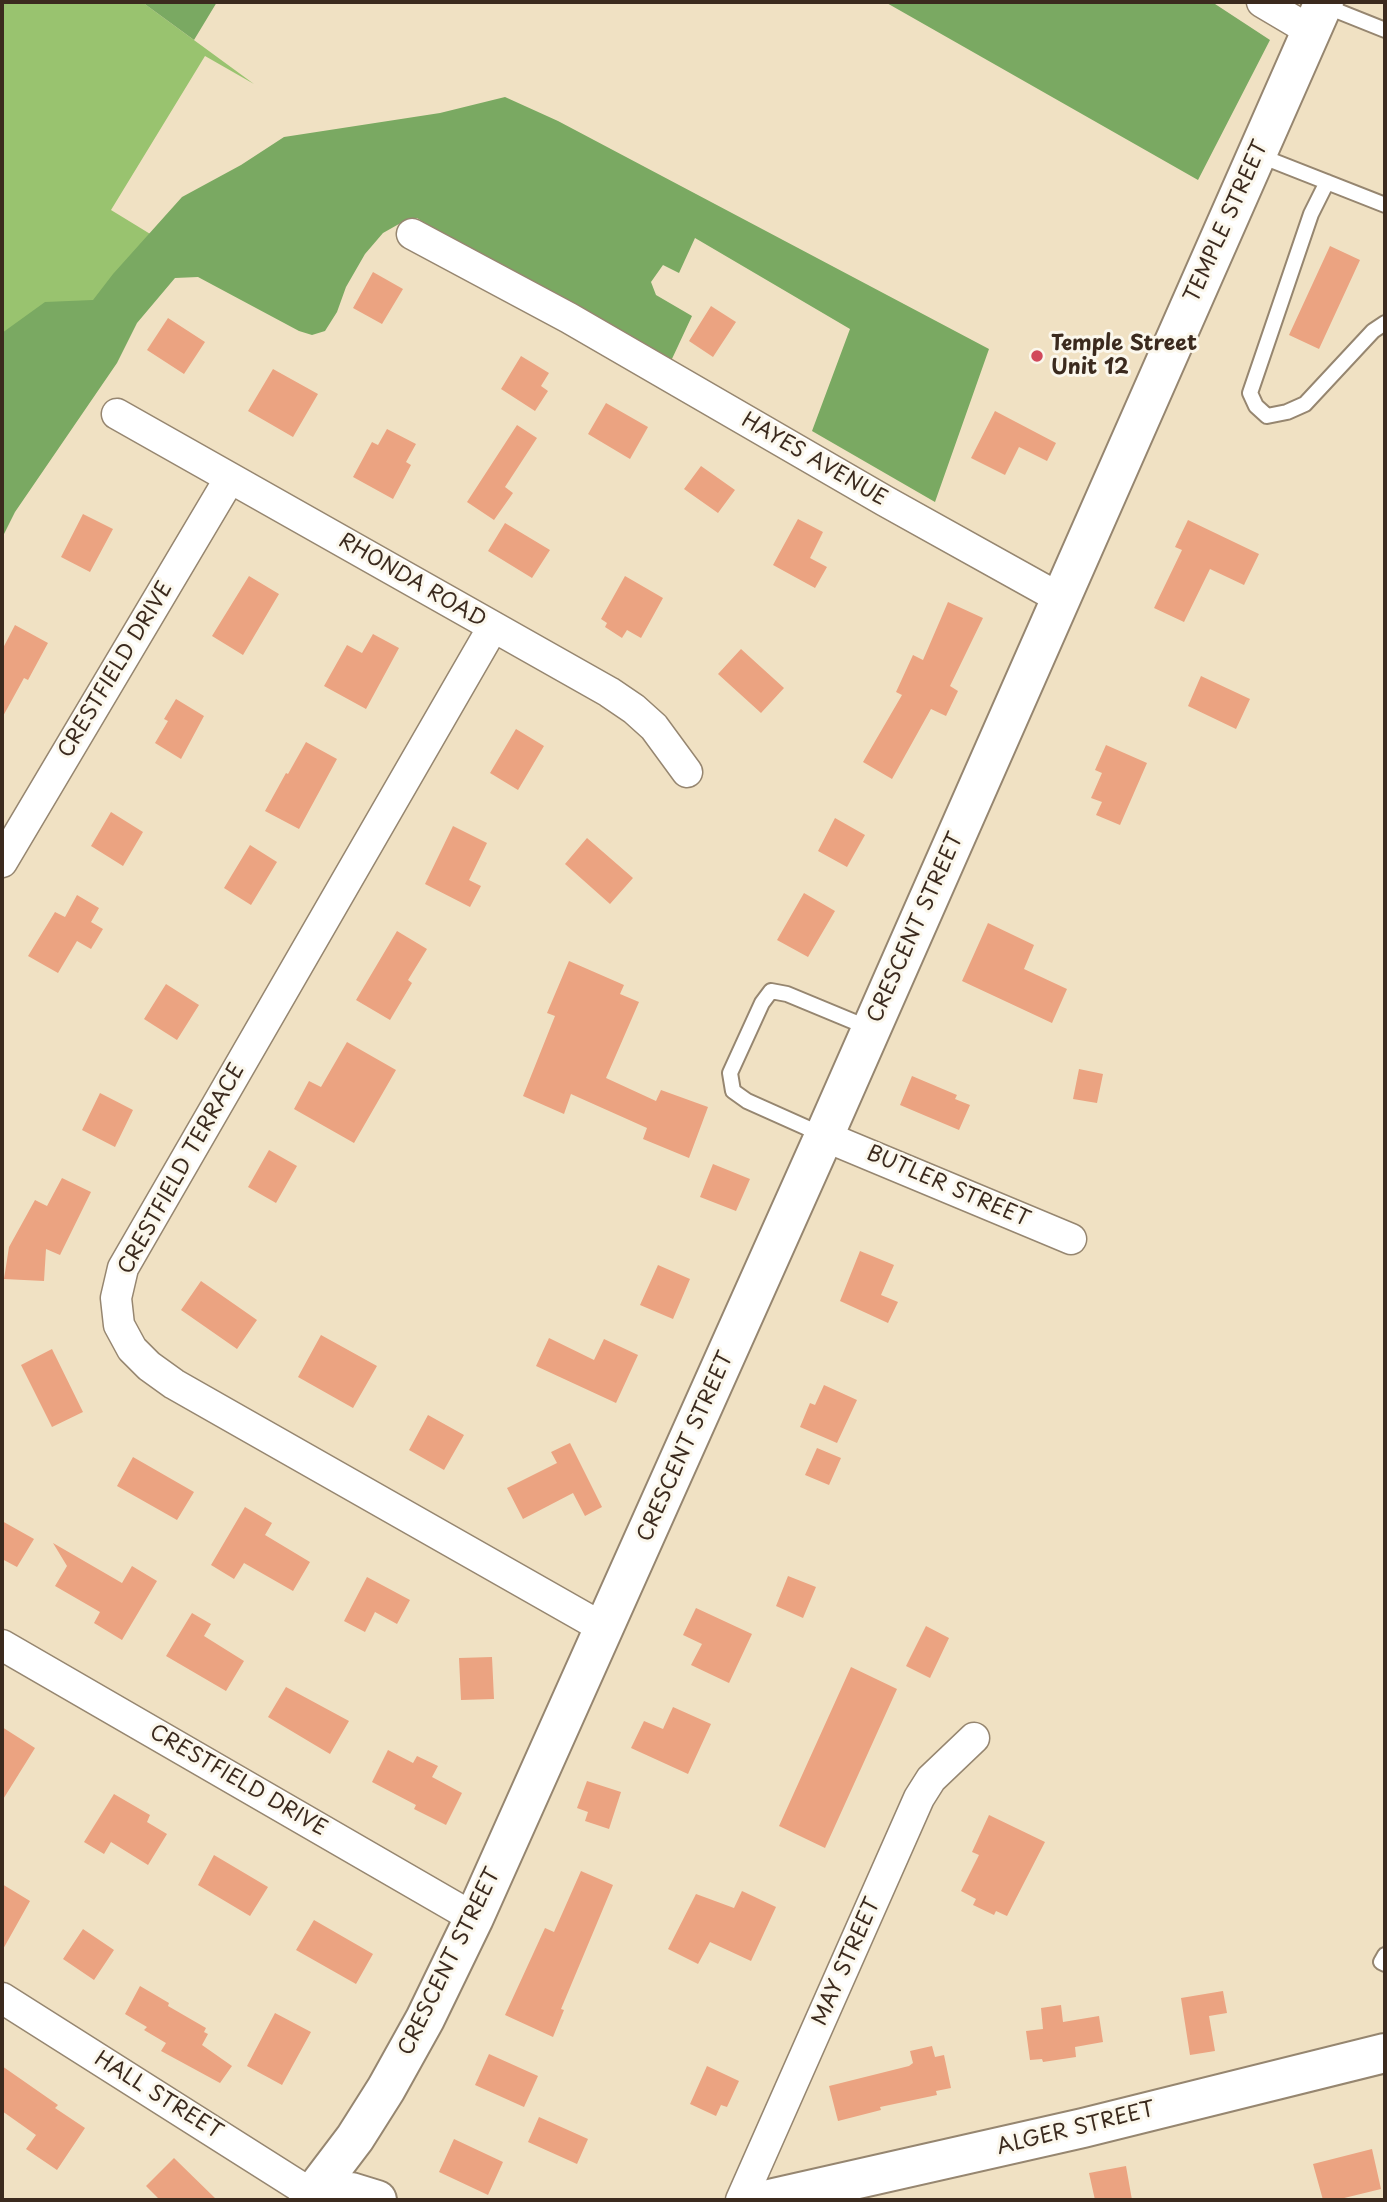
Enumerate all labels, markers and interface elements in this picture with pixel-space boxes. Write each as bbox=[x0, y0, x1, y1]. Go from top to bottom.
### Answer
street label: TEMPLE STREET bbox=[1180, 137, 1274, 307]
place label: Temple Street Unit 12 bbox=[1051, 331, 1197, 381]
marker: Temple Street Unit 12 bbox=[1029, 348, 1045, 364]
street label: HAYES AVENUE bbox=[737, 408, 891, 512]
street label: RHONDA ROAD bbox=[334, 529, 490, 633]
street label: CRESTFIELD DRIVE bbox=[54, 577, 178, 763]
street label: CRESCENT STREET bbox=[863, 829, 969, 1027]
street label: CRESTFIELD TERRACE bbox=[114, 1059, 250, 1279]
street label: BUTLER STREET bbox=[862, 1141, 1034, 1233]
street label: CRESCENT STREET bbox=[633, 1348, 739, 1546]
street label: CRESTFIELD DRIVE bbox=[145, 1720, 331, 1842]
street label: CRESCENT STREET bbox=[394, 1864, 506, 2060]
street label: MAY STREET bbox=[808, 1894, 886, 2030]
street label: HALL STREET bbox=[89, 2047, 227, 2145]
street label: ALGER STREET bbox=[994, 2097, 1158, 2161]

